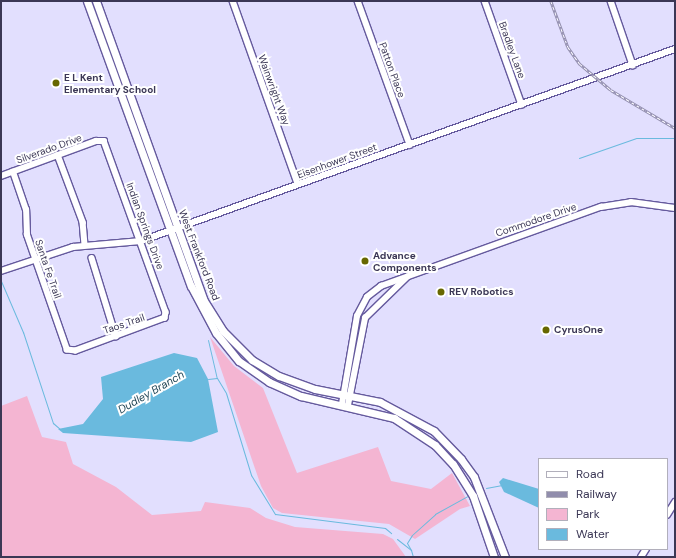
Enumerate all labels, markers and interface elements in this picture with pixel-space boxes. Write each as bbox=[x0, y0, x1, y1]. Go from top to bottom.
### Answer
street label: Bradley Lane bbox=[496, 20, 528, 80]
street label: Patton Place bbox=[376, 41, 408, 99]
street label: Wainwright Way bbox=[256, 53, 292, 127]
place label: E L Kent Elementary School bbox=[64, 71, 156, 94]
marker: E L Kent Elementary School bbox=[51, 78, 61, 88]
street label: Silverado Drive bbox=[15, 132, 83, 166]
street label: Eisenhower Street bbox=[296, 141, 378, 181]
street label: Indian Springs Drive bbox=[124, 181, 166, 271]
street label: Commodore Drive bbox=[494, 201, 578, 239]
street label: West Frankford Road bbox=[176, 208, 222, 302]
street label: Santa Fe Trail bbox=[32, 238, 64, 300]
place label: Advance Components bbox=[373, 249, 437, 272]
marker: Advance Components bbox=[360, 256, 370, 266]
place label: REV Robotics bbox=[449, 286, 514, 298]
marker: REV Robotics bbox=[436, 287, 446, 297]
street label: Taos Trail bbox=[102, 311, 146, 337]
place label: CyrusOne bbox=[554, 324, 603, 336]
marker: CyrusOne bbox=[541, 325, 551, 335]
water label: Dudley Branch bbox=[116, 368, 186, 416]
legend bbox=[538, 458, 668, 550]
text: Road bbox=[576, 466, 604, 482]
text: Railway bbox=[576, 486, 617, 502]
text: Park bbox=[576, 506, 600, 522]
text: Water bbox=[576, 526, 609, 542]

